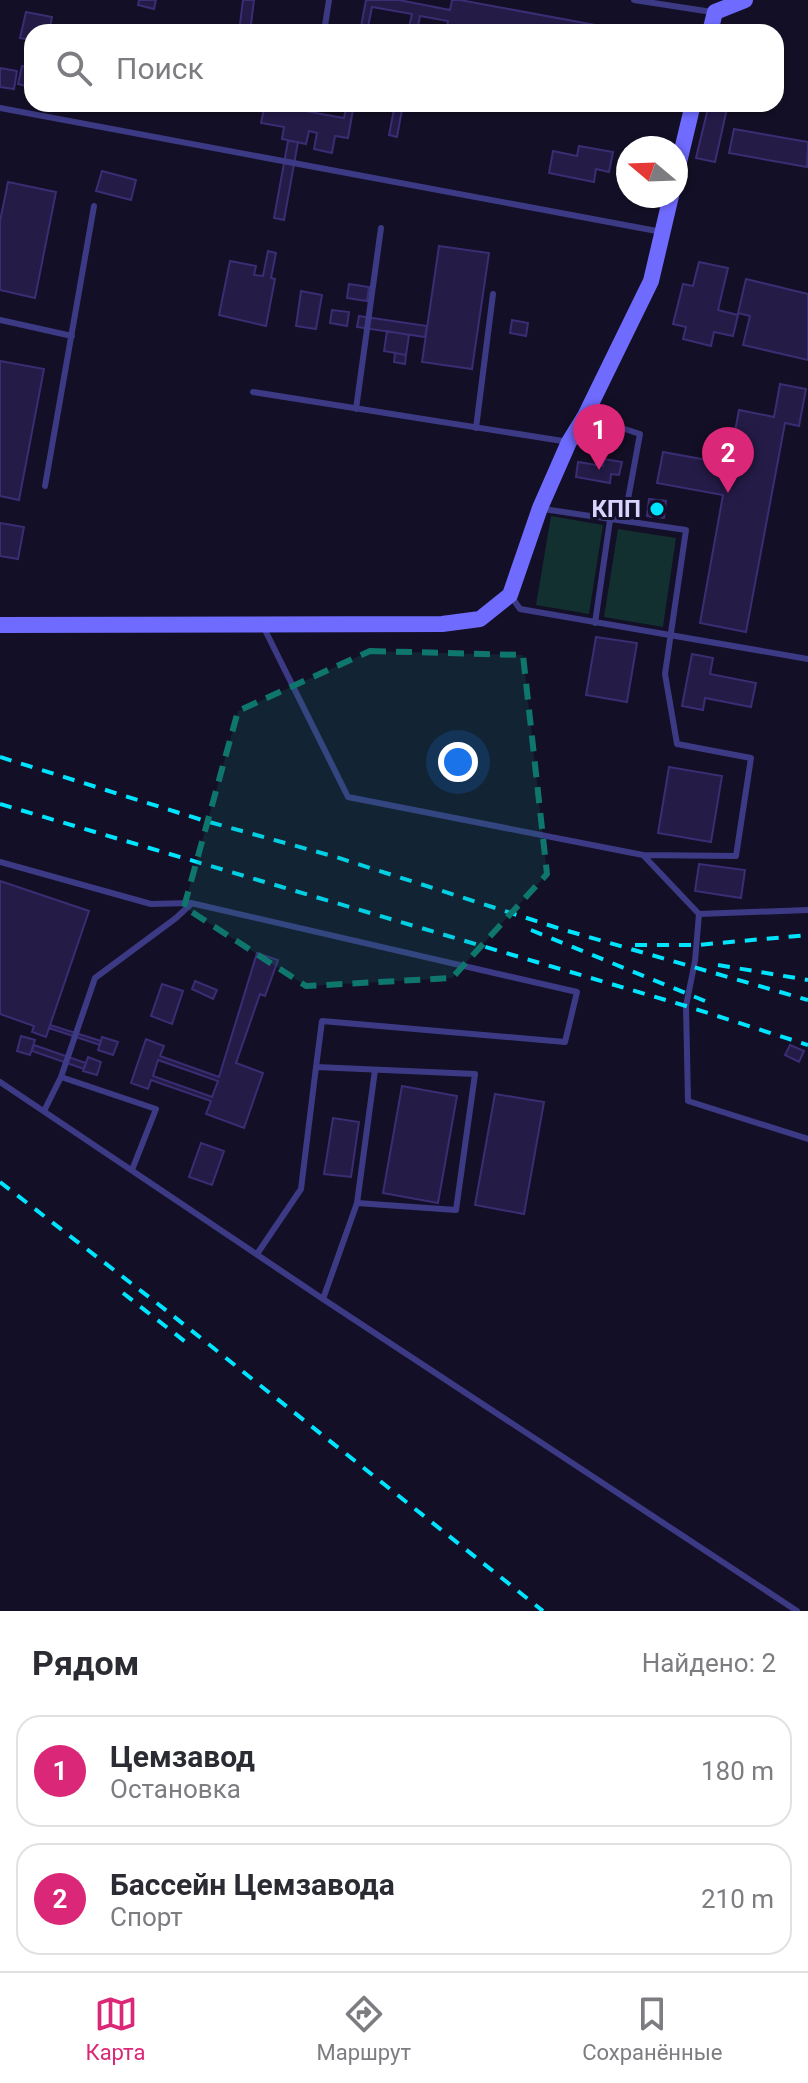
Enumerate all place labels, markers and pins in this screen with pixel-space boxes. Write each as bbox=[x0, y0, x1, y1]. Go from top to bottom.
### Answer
pin: 1 bbox=[573, 404, 625, 470]
pin: 2 bbox=[702, 427, 754, 493]
place label: КПП bbox=[592, 495, 641, 523]
marker: КПП bbox=[648, 500, 666, 518]

